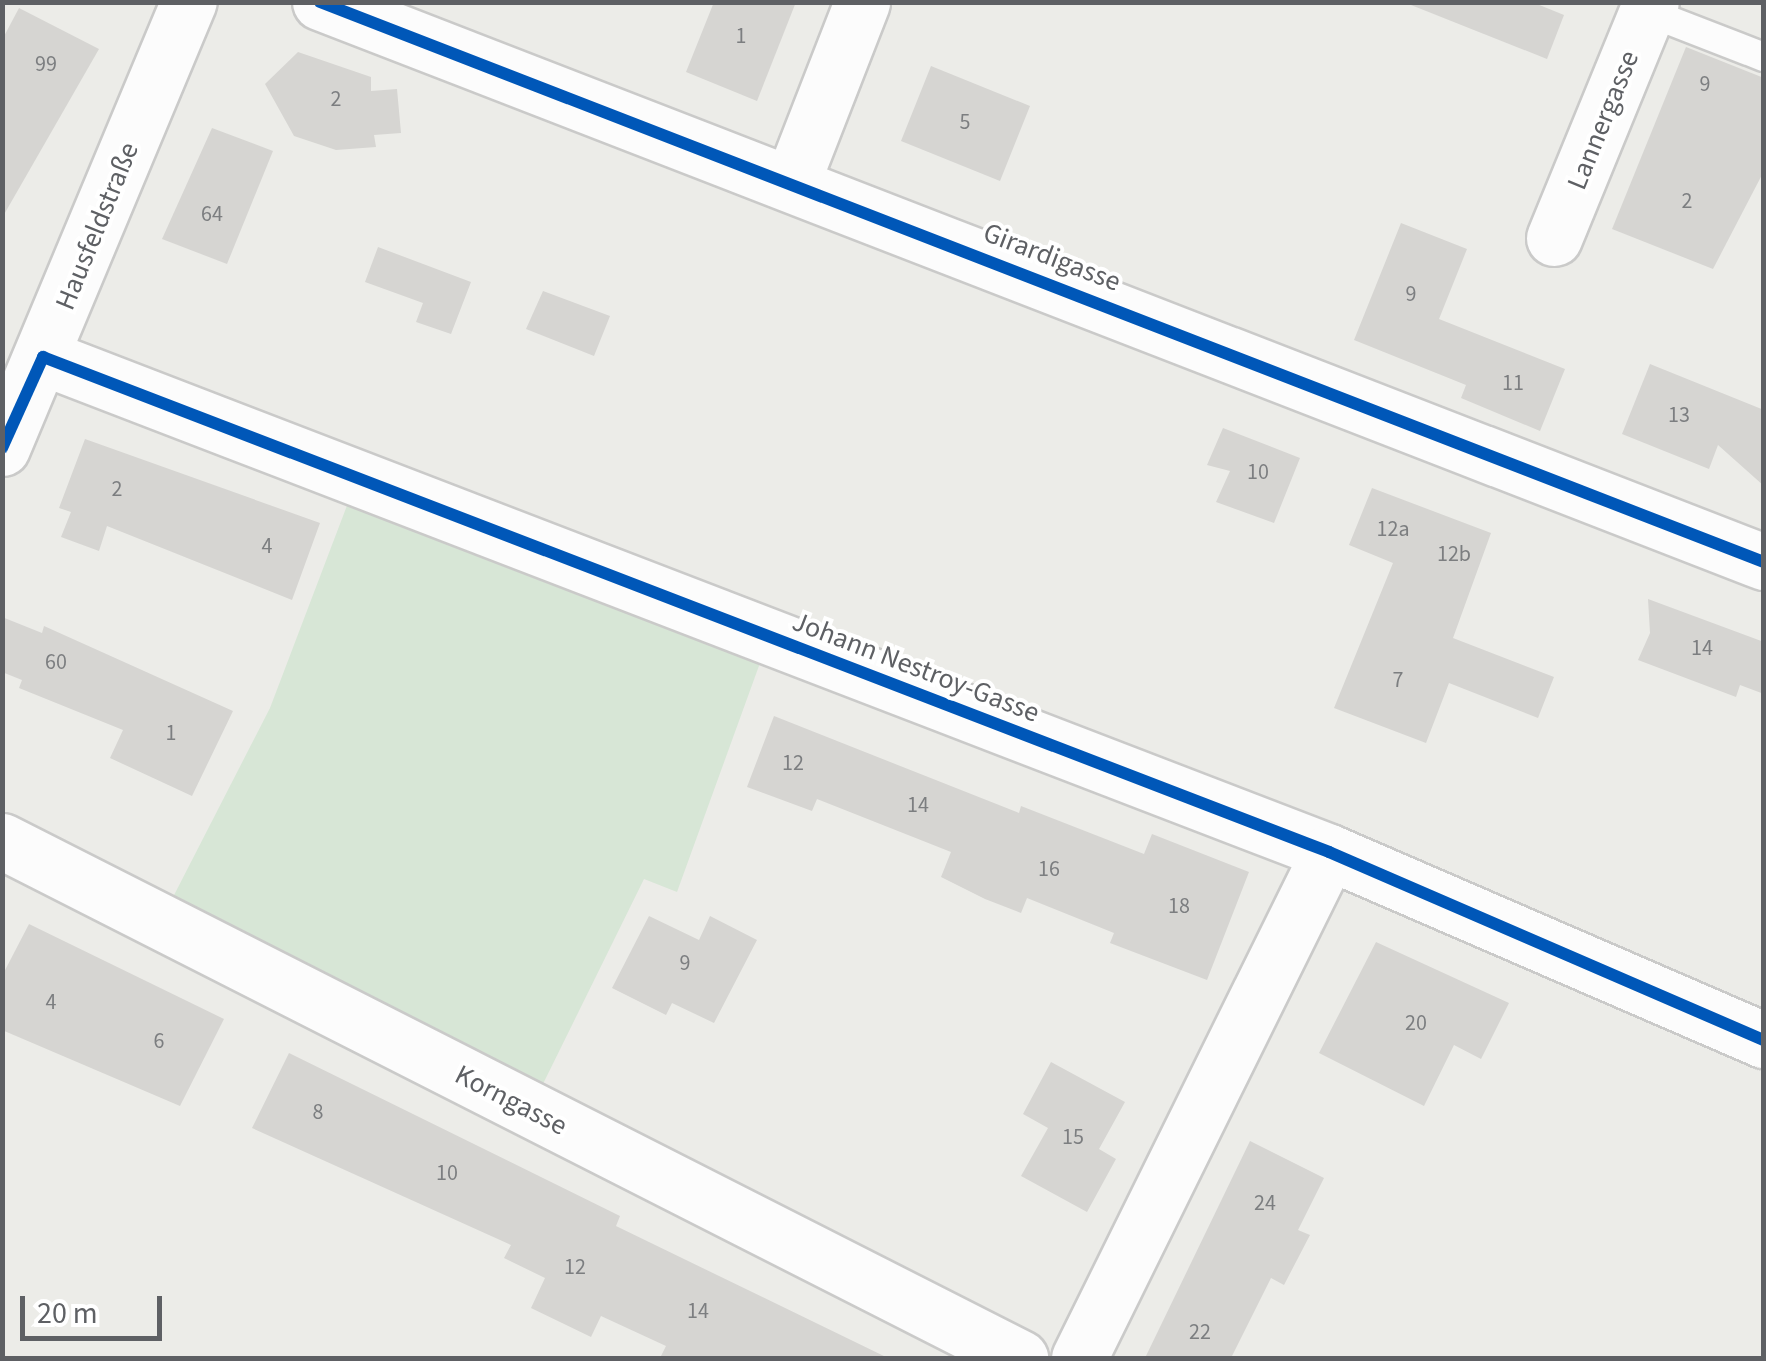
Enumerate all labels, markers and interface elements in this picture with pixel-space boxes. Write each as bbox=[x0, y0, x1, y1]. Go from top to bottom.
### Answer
house number: 1 bbox=[736, 24, 746, 50]
street label: Lannergasse bbox=[1560, 46, 1646, 194]
house number: 99 bbox=[35, 52, 57, 78]
house number: 9 bbox=[1700, 72, 1710, 98]
house number: 2 bbox=[331, 87, 341, 113]
house number: 5 bbox=[960, 110, 970, 136]
street label: Hausfeldstraße bbox=[48, 137, 146, 315]
house number: 2 bbox=[1682, 189, 1692, 215]
house number: 64 bbox=[201, 202, 223, 228]
street label: Girardigasse bbox=[979, 215, 1125, 299]
house number: 9 bbox=[1406, 282, 1416, 308]
house number: 11 bbox=[1502, 371, 1524, 397]
house number: 13 bbox=[1668, 403, 1690, 429]
house number: 10 bbox=[1247, 460, 1269, 486]
house number: 2 bbox=[112, 477, 122, 503]
house number: 12a bbox=[1377, 517, 1409, 543]
house number: 4 bbox=[262, 534, 272, 560]
house number: 12b bbox=[1437, 542, 1471, 568]
street label: Johann Nestroy-Gasse bbox=[788, 604, 1044, 730]
house number: 14 bbox=[1691, 636, 1713, 662]
house number: 60 bbox=[45, 650, 67, 676]
house number: 7 bbox=[1393, 668, 1403, 694]
house number: 1 bbox=[166, 721, 176, 747]
house number: 12 bbox=[782, 751, 804, 777]
house number: 14 bbox=[907, 793, 929, 819]
house number: 16 bbox=[1038, 857, 1060, 883]
house number: 18 bbox=[1168, 894, 1190, 920]
house number: 9 bbox=[680, 951, 690, 977]
house number: 4 bbox=[46, 990, 56, 1016]
house number: 20 bbox=[1405, 1011, 1427, 1037]
house number: 6 bbox=[154, 1029, 164, 1055]
street label: Korngasse bbox=[449, 1057, 573, 1143]
house number: 8 bbox=[313, 1100, 323, 1126]
house number: 15 bbox=[1062, 1125, 1084, 1151]
house number: 10 bbox=[436, 1161, 458, 1187]
house number: 24 bbox=[1254, 1191, 1276, 1217]
house number: 12 bbox=[564, 1255, 586, 1281]
scale bar bbox=[25, 1276, 168, 1338]
text: 20 m bbox=[37, 1292, 98, 1335]
house number: 14 bbox=[687, 1299, 709, 1325]
house number: 22 bbox=[1189, 1320, 1211, 1346]

